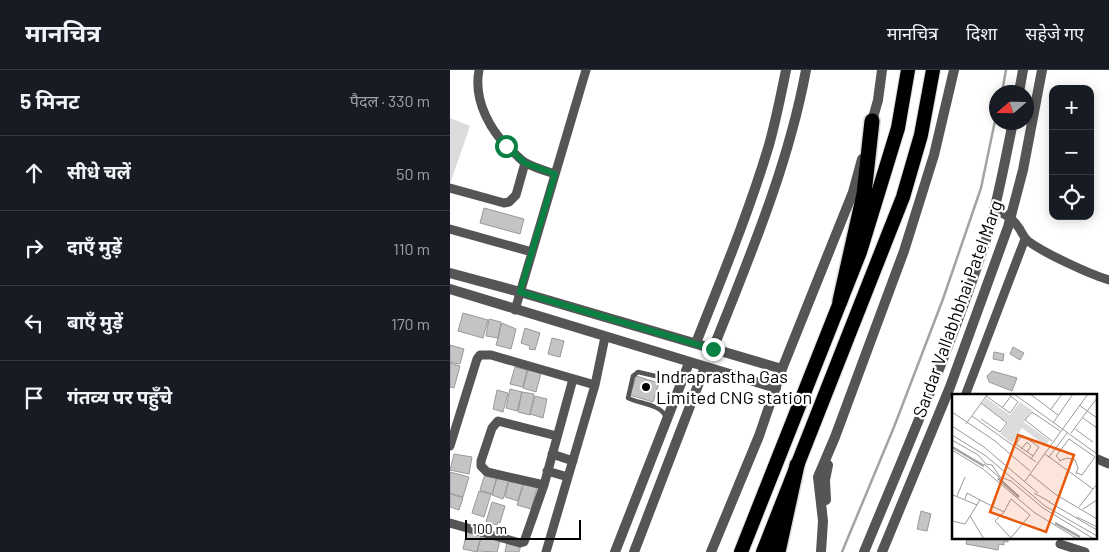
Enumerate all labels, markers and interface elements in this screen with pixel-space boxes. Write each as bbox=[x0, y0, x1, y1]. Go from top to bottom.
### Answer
text: मानचित्र bbox=[25, 18, 101, 47]
text: मानचित्र bbox=[887, 22, 938, 44]
text: दिशा bbox=[966, 22, 997, 44]
text: सहेजे गए bbox=[1025, 22, 1084, 44]
north arrow bbox=[989, 85, 1034, 130]
map controls bbox=[1049, 85, 1094, 220]
button: + bbox=[1049, 85, 1094, 130]
text: 5 मिनट bbox=[20, 88, 80, 113]
text: पैदल · 330 m bbox=[350, 91, 430, 110]
button: − bbox=[1049, 130, 1094, 175]
route start bbox=[495, 135, 518, 158]
icon: ahead bbox=[20, 159, 48, 187]
text: सीधे चलें bbox=[67, 160, 131, 183]
text: 50 m bbox=[396, 164, 430, 183]
button: locate bbox=[1049, 175, 1094, 220]
street label: Sardar Vallabhbhai Patel Marg bbox=[907, 197, 1007, 420]
icon: right bbox=[20, 234, 48, 262]
text: दाएँ मुड़ें bbox=[67, 235, 122, 258]
text: 110 m bbox=[393, 239, 430, 258]
icon: left bbox=[20, 309, 48, 337]
text: बाएँ मुड़ें bbox=[67, 310, 123, 333]
text: 170 m bbox=[391, 314, 430, 333]
route end bbox=[702, 338, 725, 361]
place label: Indraprastha Gas Limited CNG station bbox=[656, 365, 812, 408]
marker: Indraprastha Gas Limited CNG station bbox=[640, 381, 652, 393]
icon: arrive bbox=[20, 384, 48, 412]
text: गंतव्य पर पहुँचे bbox=[67, 385, 172, 408]
inset map bbox=[952, 394, 1096, 540]
scale bar bbox=[465, 517, 581, 540]
text: 100 m bbox=[472, 520, 507, 537]

